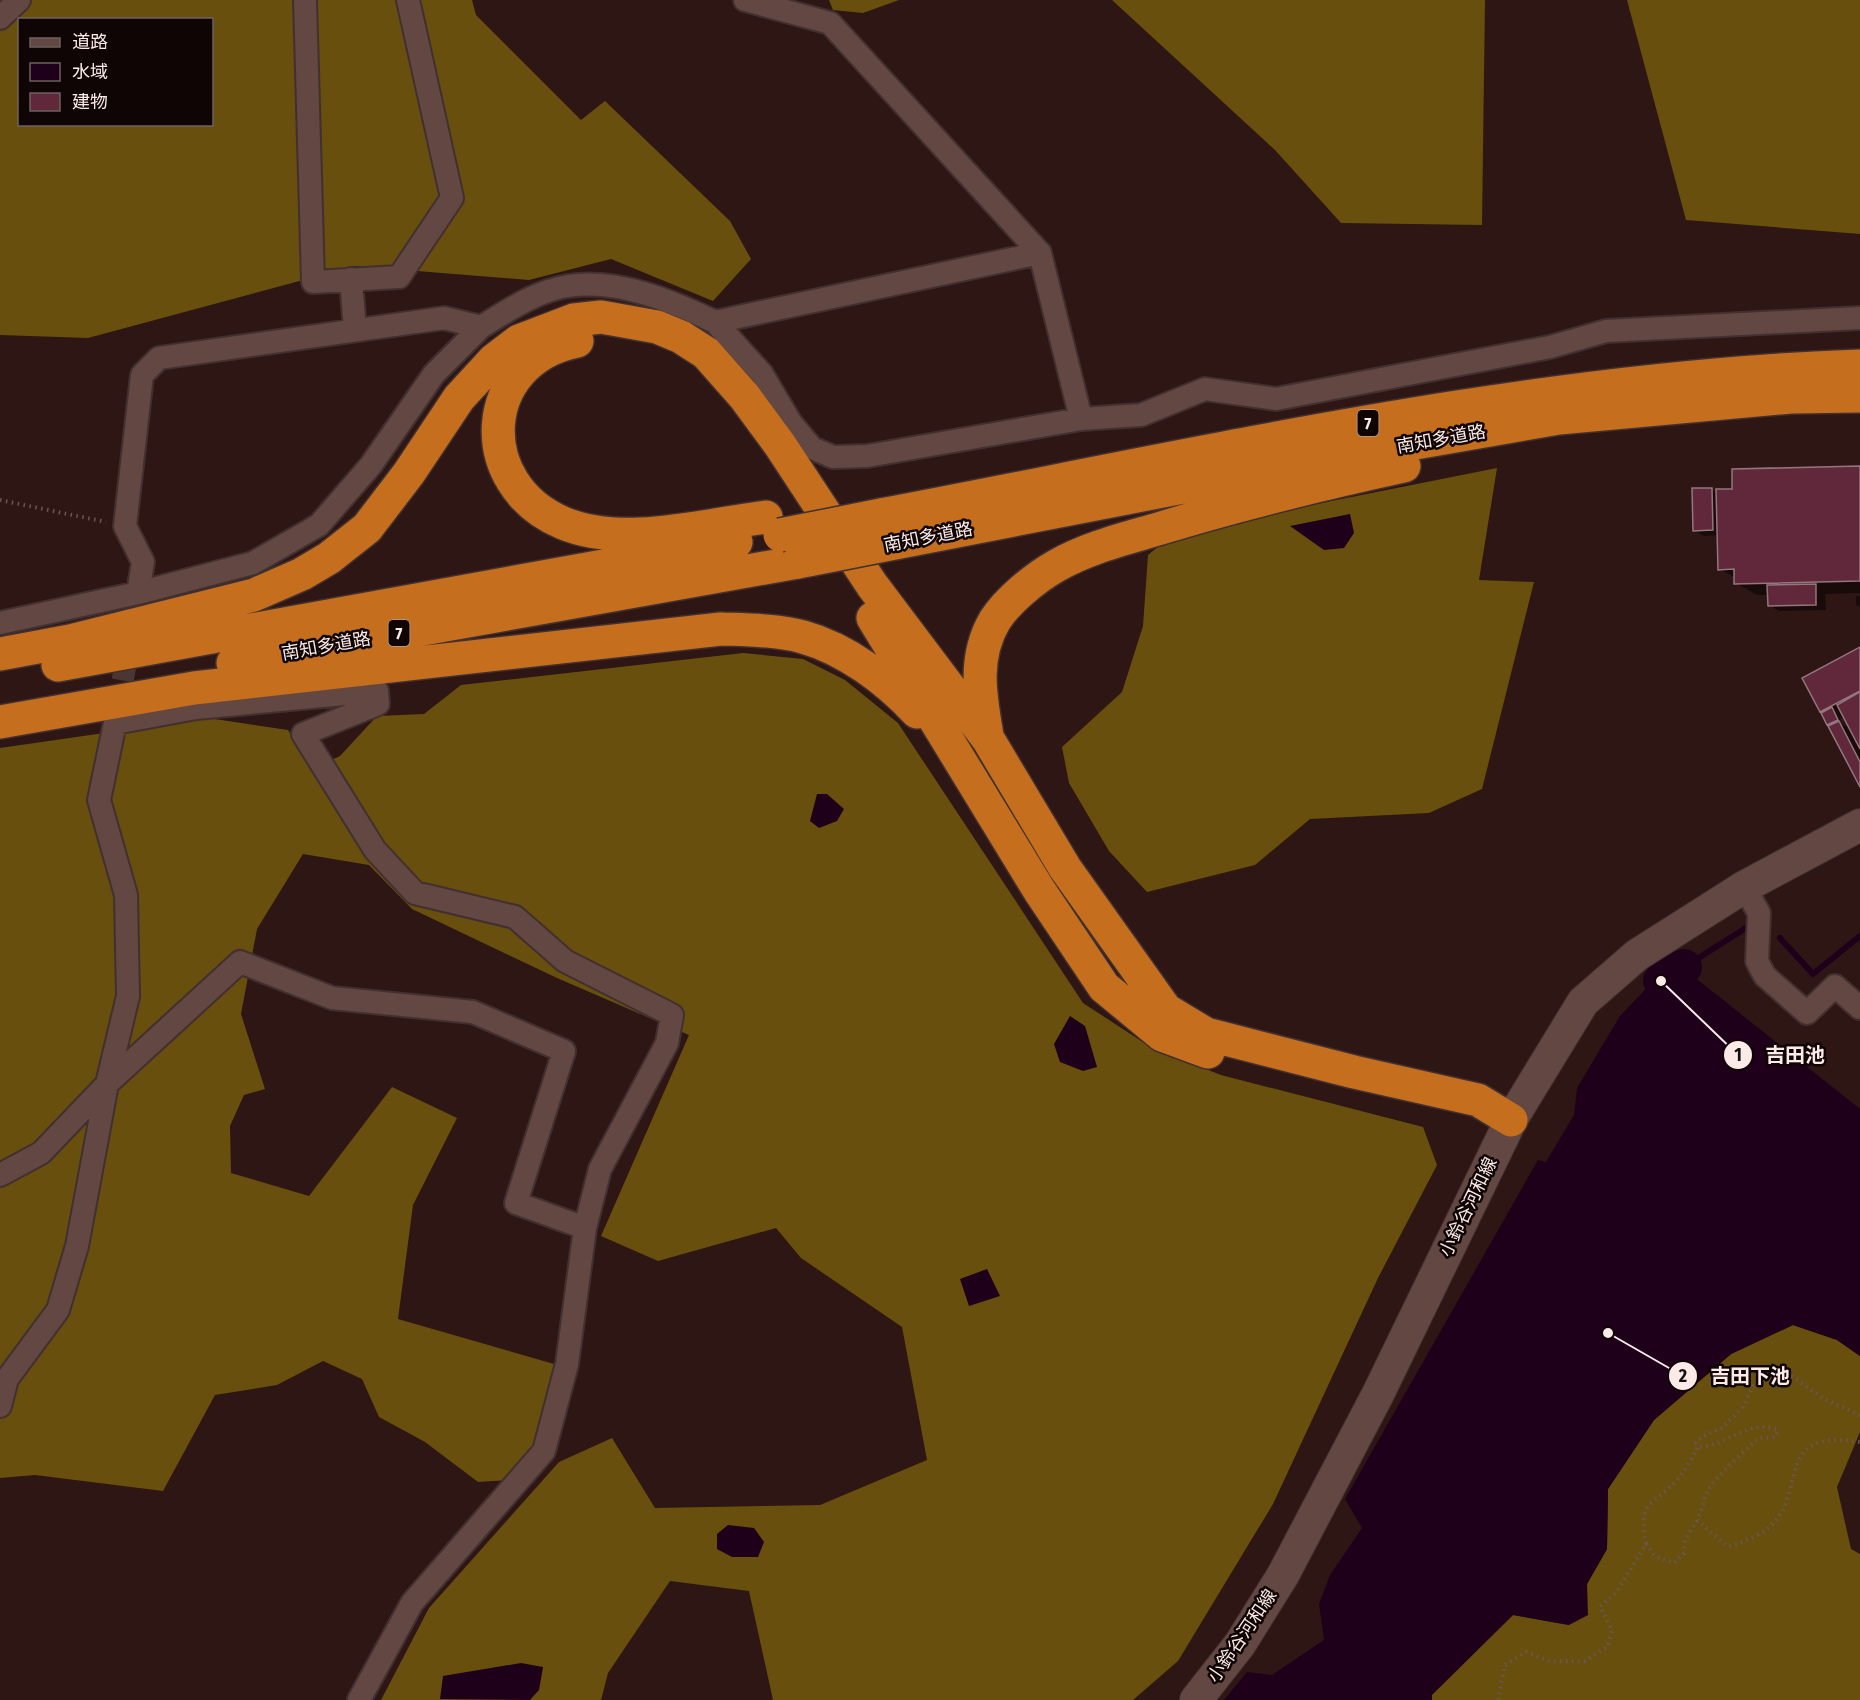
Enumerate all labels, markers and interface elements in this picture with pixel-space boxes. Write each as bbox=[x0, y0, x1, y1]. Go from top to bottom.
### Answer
legend bbox=[18, 18, 213, 126]
text: 道路 bbox=[72, 31, 108, 53]
text: 水域 bbox=[72, 61, 108, 83]
text: 建物 bbox=[72, 91, 108, 113]
road number: 7 bbox=[1358, 410, 1378, 436]
street label: 南知多道路 bbox=[1395, 420, 1487, 458]
street label: 南知多道路 bbox=[882, 518, 974, 556]
road number: 7 bbox=[388, 620, 410, 646]
street label: 南知多道路 bbox=[280, 627, 372, 665]
callout: 吉田池 bbox=[1723, 1036, 1837, 1074]
text: 吉田池 bbox=[1765, 1043, 1825, 1067]
text: 1 bbox=[1734, 1044, 1742, 1066]
street label: 小鈴谷河和線 bbox=[1434, 1154, 1502, 1260]
callout: 吉田下池 bbox=[1668, 1357, 1802, 1395]
text: 吉田下池 bbox=[1710, 1364, 1790, 1388]
text: 2 bbox=[1678, 1365, 1687, 1387]
street label: 小鈴谷河和線 bbox=[1203, 1585, 1281, 1687]

